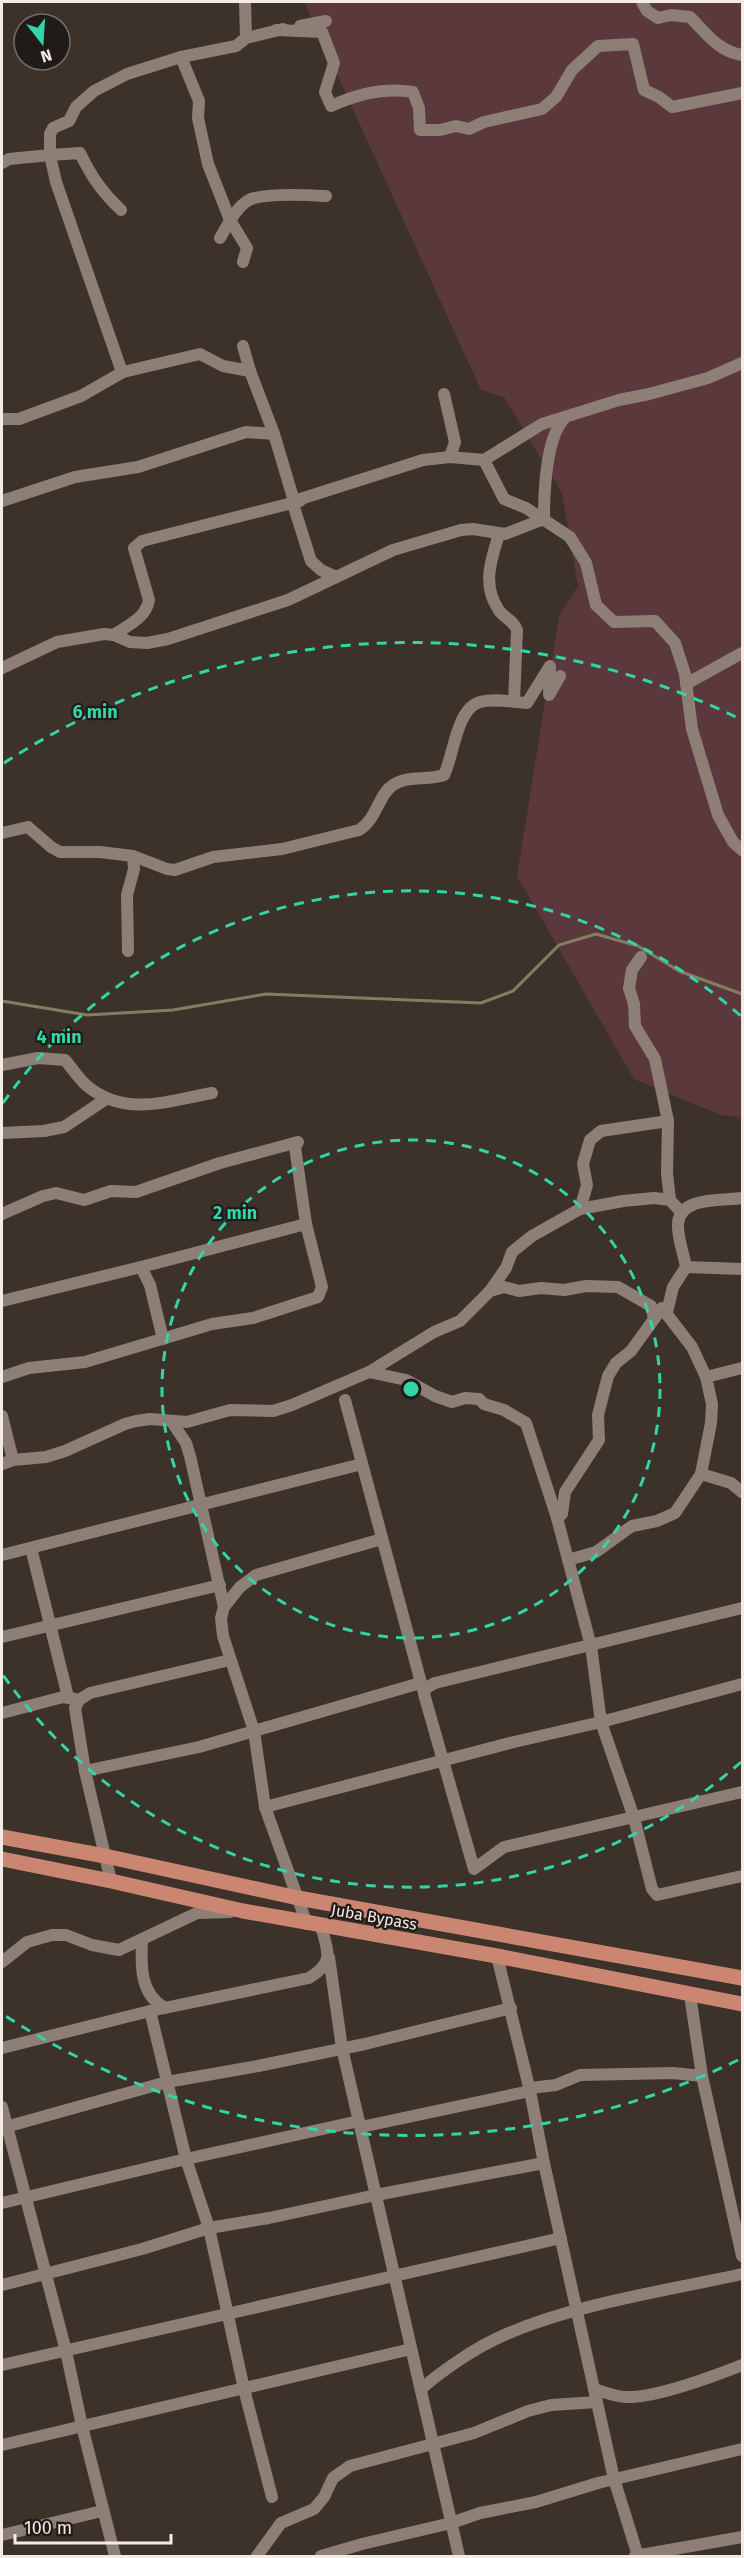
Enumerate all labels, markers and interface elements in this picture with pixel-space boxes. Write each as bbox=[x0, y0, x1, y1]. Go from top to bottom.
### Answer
north arrow bbox=[12, 12, 72, 72]
text: N bbox=[38, 45, 54, 67]
text: 6 min bbox=[72, 701, 118, 723]
text: 4 min bbox=[36, 1026, 82, 1048]
text: 2 min bbox=[213, 1202, 257, 1224]
centre of rings bbox=[401, 1379, 421, 1399]
street label: Juba Bypass bbox=[330, 1900, 418, 1934]
scale bar bbox=[15, 2507, 171, 2545]
text: 100 m bbox=[24, 2517, 72, 2539]

